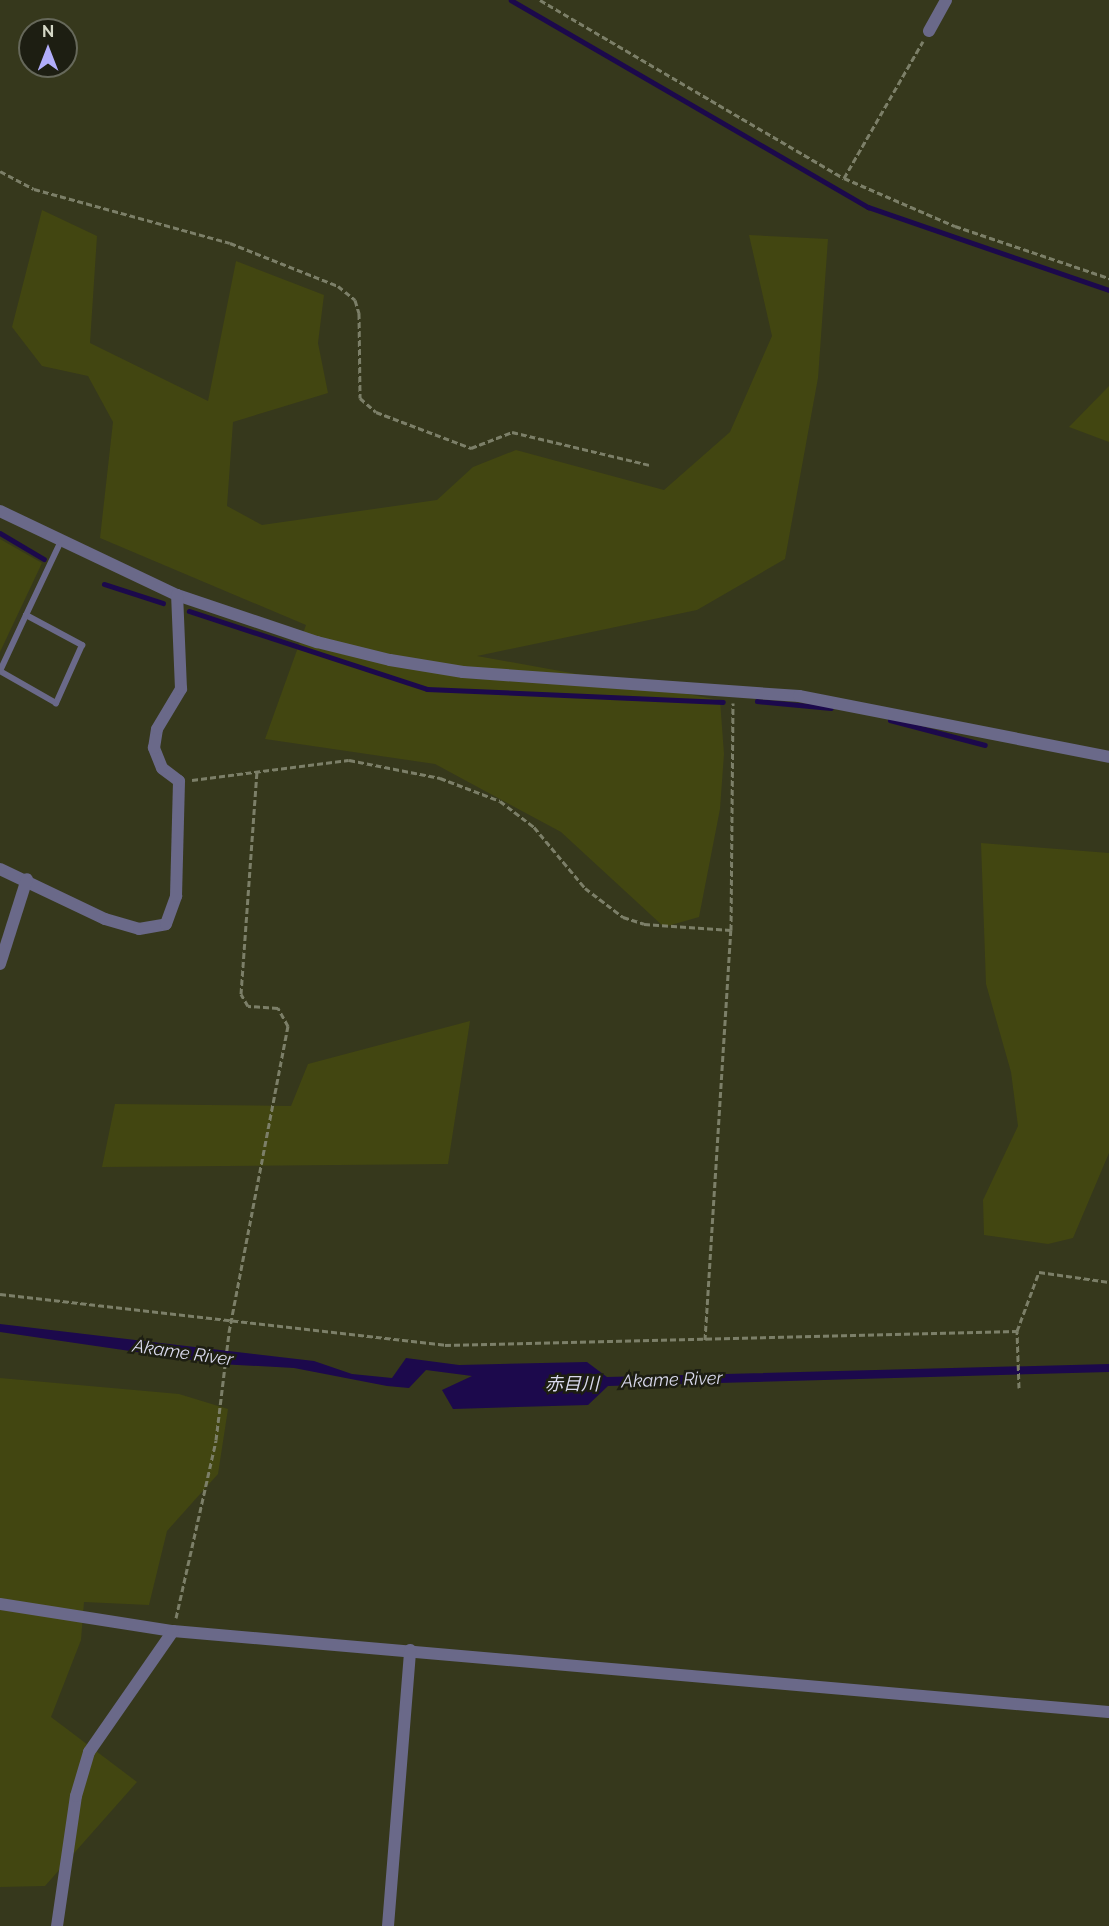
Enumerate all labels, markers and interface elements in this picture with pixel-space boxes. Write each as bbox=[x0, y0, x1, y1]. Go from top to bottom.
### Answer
north arrow bbox=[18, 18, 78, 78]
text: N bbox=[42, 22, 54, 41]
water label: Akame River bbox=[131, 1335, 235, 1371]
water label: Akame River bbox=[621, 1367, 723, 1393]
water label: 赤目川 bbox=[545, 1373, 599, 1395]

